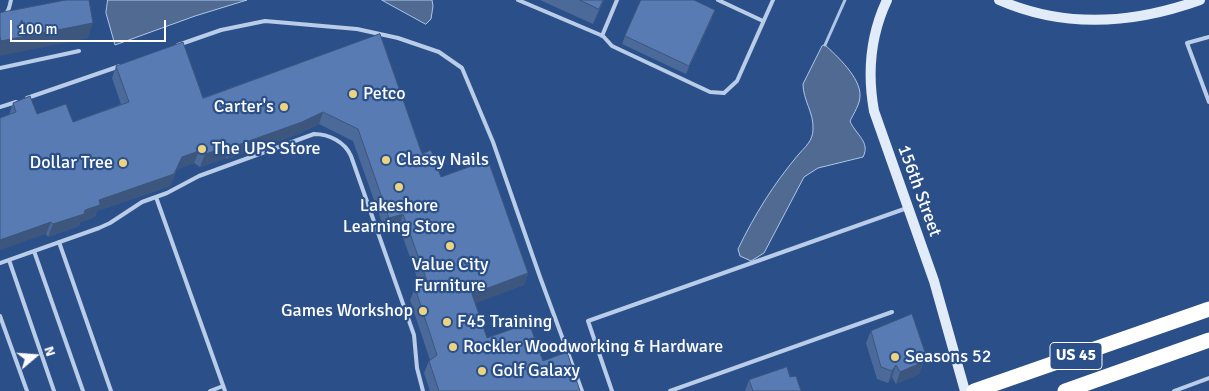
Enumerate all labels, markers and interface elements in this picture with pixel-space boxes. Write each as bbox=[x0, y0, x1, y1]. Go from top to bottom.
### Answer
scale bar bbox=[12, 10, 169, 42]
text: 100 m bbox=[18, 20, 58, 38]
place label: Petco bbox=[363, 83, 406, 105]
marker: Petco bbox=[347, 88, 359, 100]
place label: Carter's bbox=[214, 96, 274, 118]
marker: Carter's bbox=[278, 101, 290, 113]
place label: The UPS Store bbox=[212, 138, 321, 160]
street label: 156th Street bbox=[892, 142, 946, 240]
marker: The UPS Store bbox=[196, 143, 208, 155]
place label: Classy Nails bbox=[396, 149, 489, 171]
place label: Dollar Tree bbox=[30, 152, 113, 174]
marker: Classy Nails bbox=[380, 154, 392, 166]
marker: Dollar Tree bbox=[117, 157, 129, 169]
marker: Lakeshore Learning Store bbox=[393, 181, 405, 193]
place label: Lakeshore Learning Store bbox=[343, 195, 455, 238]
marker: Value City Furniture bbox=[444, 240, 456, 252]
place label: Value City Furniture bbox=[411, 254, 489, 296]
place label: Games Workshop bbox=[281, 300, 413, 322]
marker: Games Workshop bbox=[417, 305, 429, 317]
place label: F45 Training bbox=[457, 311, 552, 333]
marker: F45 Training bbox=[441, 316, 453, 328]
north arrow bbox=[10, 331, 60, 381]
place label: Rockler Woodworking & Hardware bbox=[463, 336, 723, 358]
marker: Rockler Woodworking & Hardware bbox=[447, 341, 459, 353]
road number: US 45 bbox=[1050, 342, 1102, 370]
text: N bbox=[40, 344, 59, 358]
place label: Seasons 52 bbox=[905, 346, 991, 368]
marker: Seasons 52 bbox=[889, 351, 901, 363]
place label: Golf Galaxy bbox=[492, 360, 580, 382]
marker: Golf Galaxy bbox=[476, 365, 488, 377]

